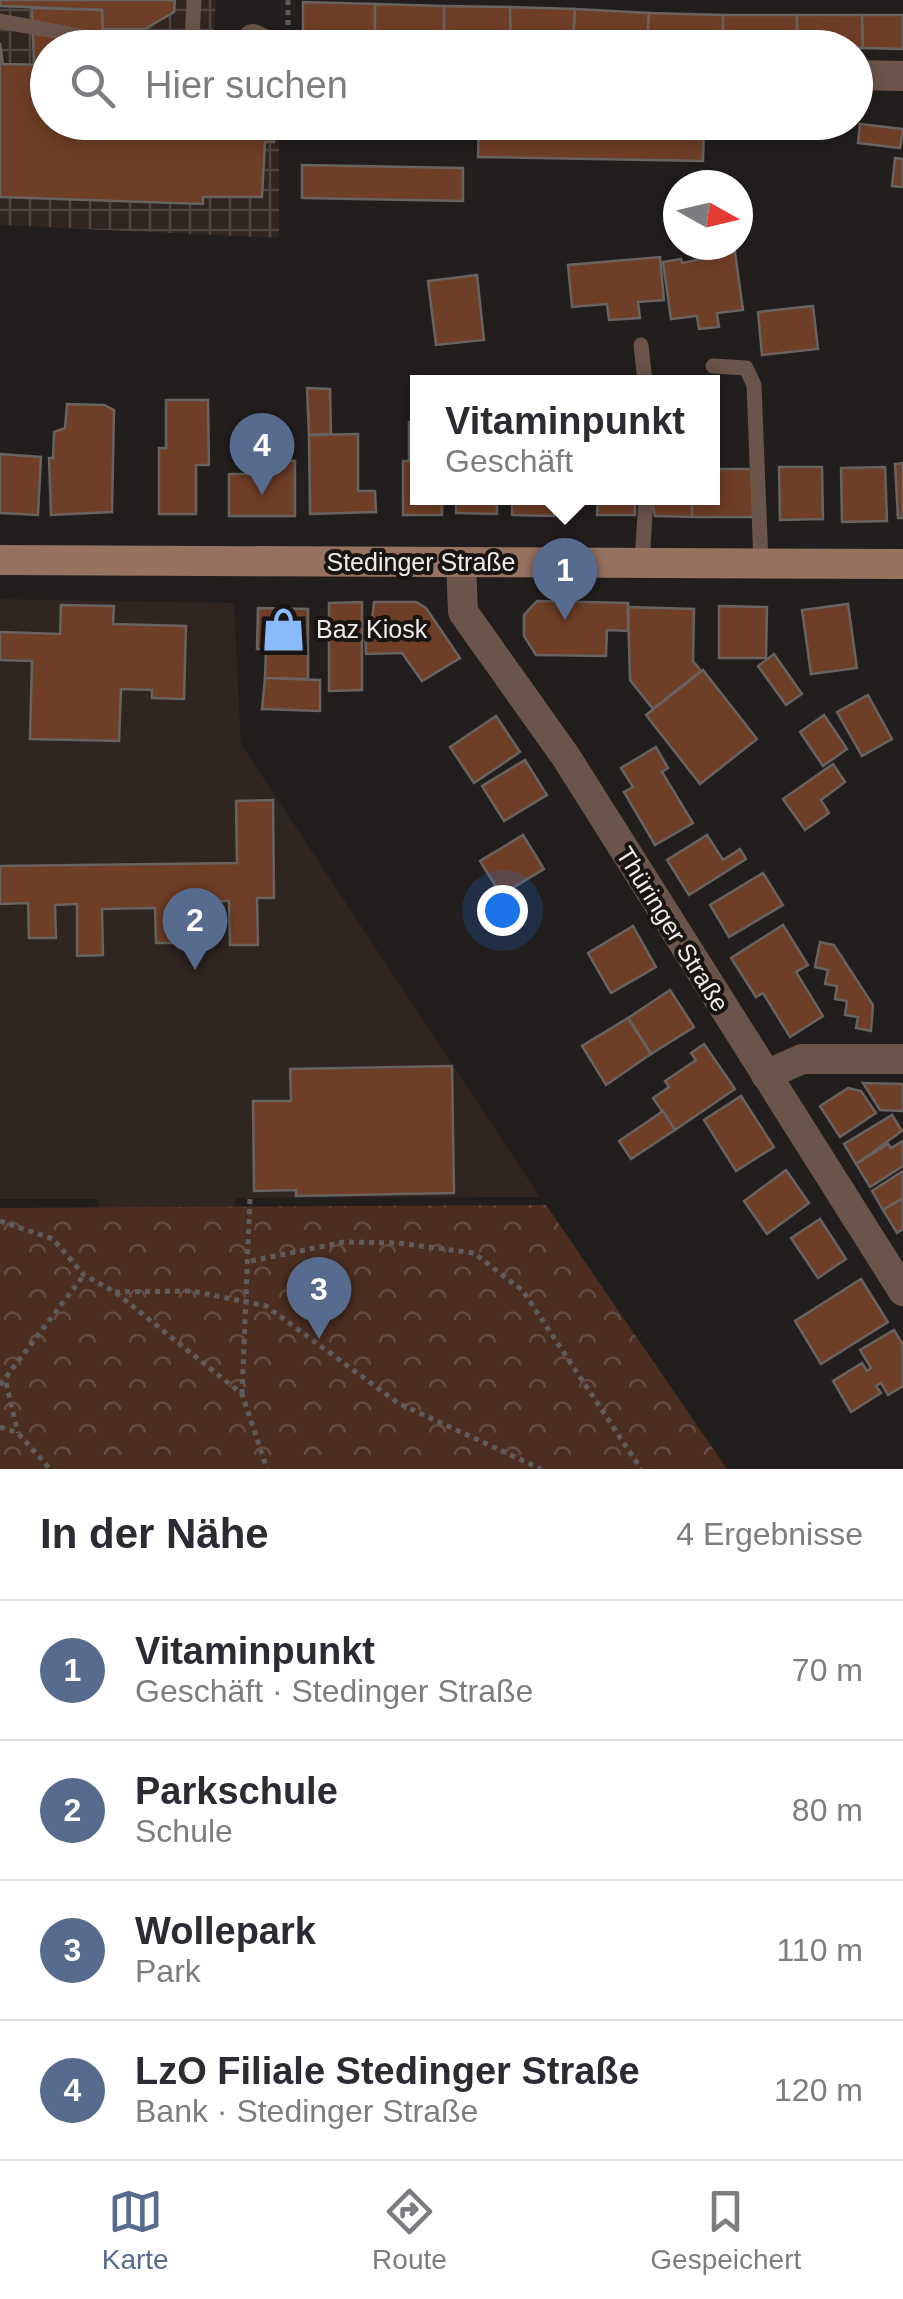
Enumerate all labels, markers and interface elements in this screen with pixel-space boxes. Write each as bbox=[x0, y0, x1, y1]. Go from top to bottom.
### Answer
search box bbox=[30, 30, 873, 140]
icon: search bbox=[65, 58, 120, 113]
text: Hier suchen bbox=[145, 64, 348, 106]
north arrow bbox=[663, 170, 753, 260]
popup bbox=[410, 375, 720, 505]
text: Vitaminpunkt bbox=[445, 400, 685, 442]
pin: 4 bbox=[230, 412, 294, 495]
text: Geschäft bbox=[445, 443, 573, 479]
pin: 1 bbox=[532, 538, 598, 620]
street label: Stedinger Straße bbox=[327, 548, 516, 576]
shop icon: Baz Kiosk bbox=[259, 605, 307, 653]
place label: Baz Kiosk bbox=[316, 615, 428, 643]
street label: Thüringer Straße bbox=[611, 841, 735, 1017]
your location bbox=[477, 885, 528, 936]
pin: 2 bbox=[162, 888, 228, 970]
pin: 3 bbox=[286, 1256, 352, 1339]
text: In der Nähe bbox=[40, 1510, 269, 1557]
text: 4 Ergebnisse bbox=[676, 1516, 863, 1552]
text: Vitaminpunkt bbox=[135, 1630, 375, 1672]
text: 1 bbox=[64, 1652, 81, 1688]
text: 70 m bbox=[792, 1652, 863, 1688]
text: Geschäft · Stedinger Straße bbox=[135, 1673, 533, 1709]
text: Parkschule bbox=[135, 1770, 338, 1812]
text: 2 bbox=[64, 1792, 81, 1828]
text: 80 m bbox=[792, 1792, 863, 1828]
text: Schule bbox=[135, 1813, 233, 1849]
text: Wollepark bbox=[135, 1910, 316, 1952]
text: 3 bbox=[64, 1932, 81, 1968]
text: 110 m bbox=[776, 1932, 863, 1968]
text: Park bbox=[135, 1953, 201, 1989]
text: LzO Filiale Stedinger Straße bbox=[135, 2050, 640, 2092]
text: 4 bbox=[64, 2072, 81, 2108]
text: 120 m bbox=[774, 2072, 863, 2108]
text: Bank · Stedinger Straße bbox=[135, 2093, 478, 2129]
tab: Karte bbox=[102, 2184, 169, 2276]
tab: Route bbox=[372, 2184, 447, 2276]
tab: Gespeichert bbox=[650, 2184, 801, 2276]

